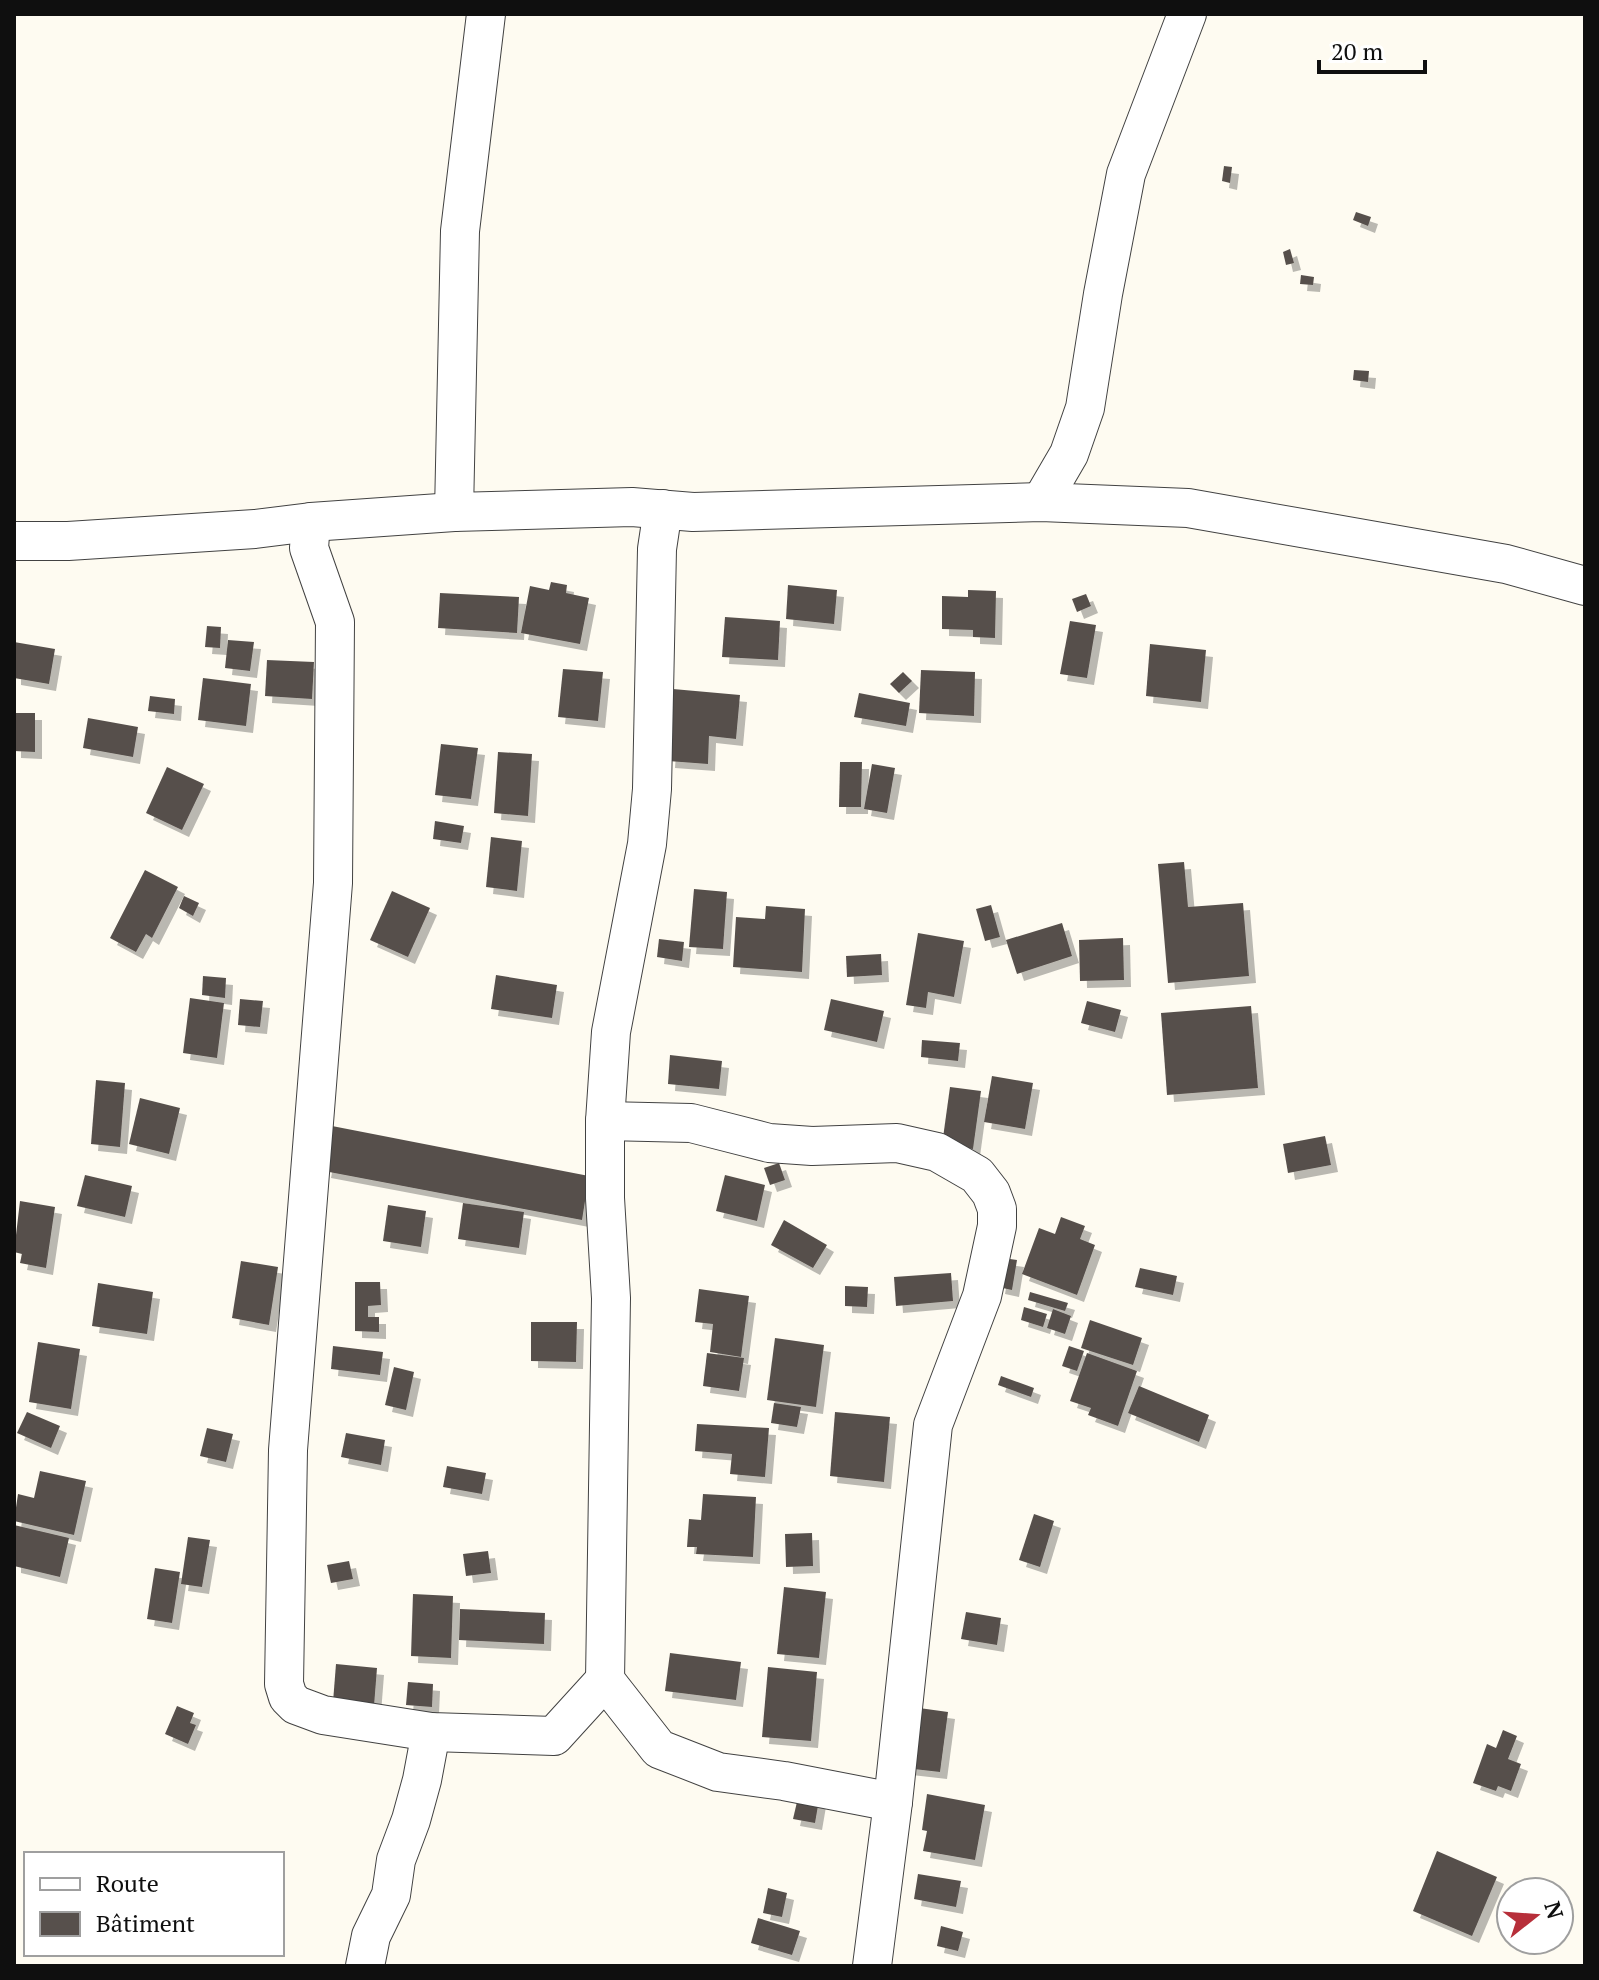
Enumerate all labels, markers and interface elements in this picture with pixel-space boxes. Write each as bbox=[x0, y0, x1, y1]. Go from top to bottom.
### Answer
scale bar bbox=[1319, 24, 1425, 74]
text: 20 m bbox=[1331, 35, 1383, 67]
legend bbox=[24, 1852, 284, 1956]
text: Route bbox=[96, 1867, 159, 1899]
north arrow bbox=[1495, 1876, 1575, 1956]
text: N bbox=[1538, 1898, 1571, 1923]
text: Bâtiment bbox=[96, 1907, 195, 1939]

